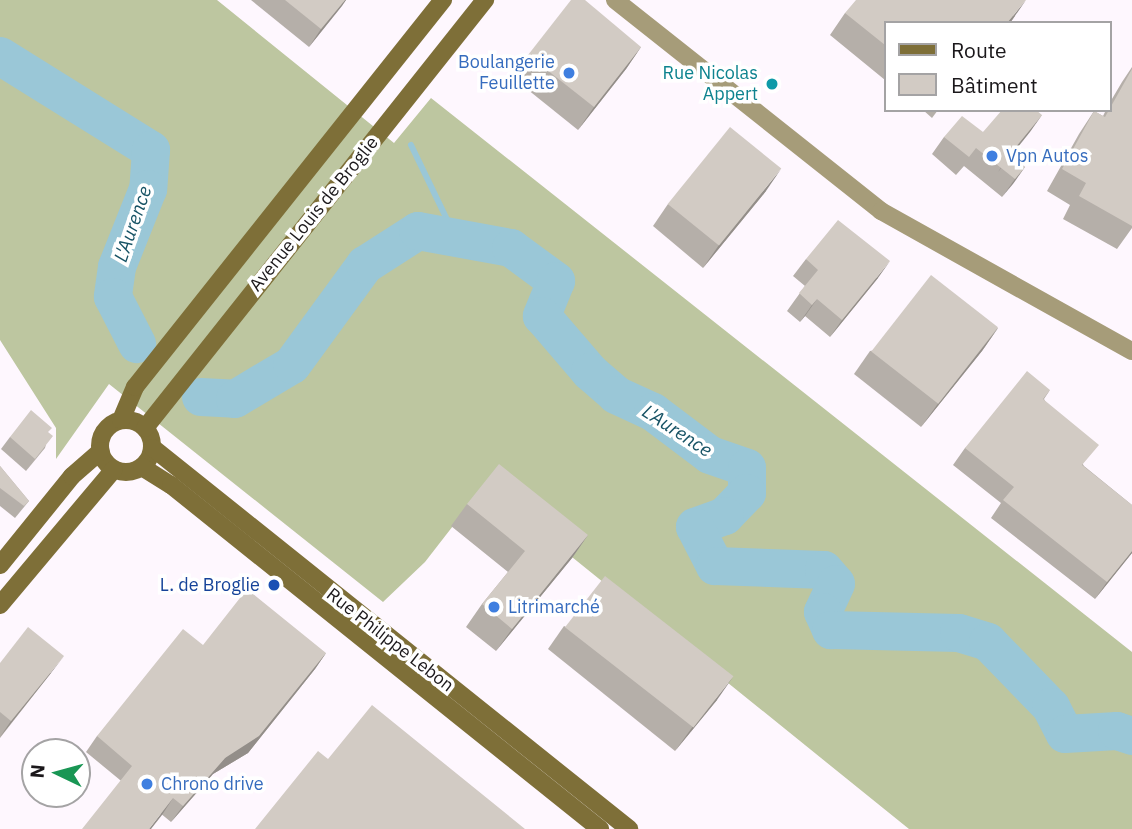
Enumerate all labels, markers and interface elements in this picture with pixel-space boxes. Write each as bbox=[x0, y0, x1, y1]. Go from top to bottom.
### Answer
legend bbox=[884, 21, 1111, 112]
text: Route bbox=[951, 36, 1007, 64]
place label: Boulangerie Feuillette bbox=[458, 52, 555, 94]
place label: Rue Nicolas Appert bbox=[663, 63, 758, 106]
marker: Boulangerie Feuillette bbox=[561, 65, 577, 81]
text: Bâtiment bbox=[951, 71, 1038, 99]
marker: Rue Nicolas Appert bbox=[764, 76, 780, 92]
street label: Avenue Louis de Broglie bbox=[245, 132, 383, 296]
place label: Vpn Autos bbox=[1006, 145, 1088, 167]
marker: Vpn Autos bbox=[984, 148, 1000, 164]
water label: L'Aurence bbox=[109, 183, 157, 265]
water label: L'Aurence bbox=[638, 400, 716, 462]
place label: L. de Broglie bbox=[160, 574, 260, 596]
marker: L. de Broglie bbox=[266, 577, 282, 593]
street label: Rue Philippe Lebon bbox=[322, 584, 458, 696]
place label: Litrimarché bbox=[508, 596, 600, 618]
marker: Litrimarché bbox=[486, 599, 502, 615]
north arrow bbox=[21, 738, 91, 808]
text: N bbox=[25, 763, 50, 779]
place label: Chrono drive bbox=[161, 773, 264, 795]
marker: Chrono drive bbox=[139, 776, 155, 792]

